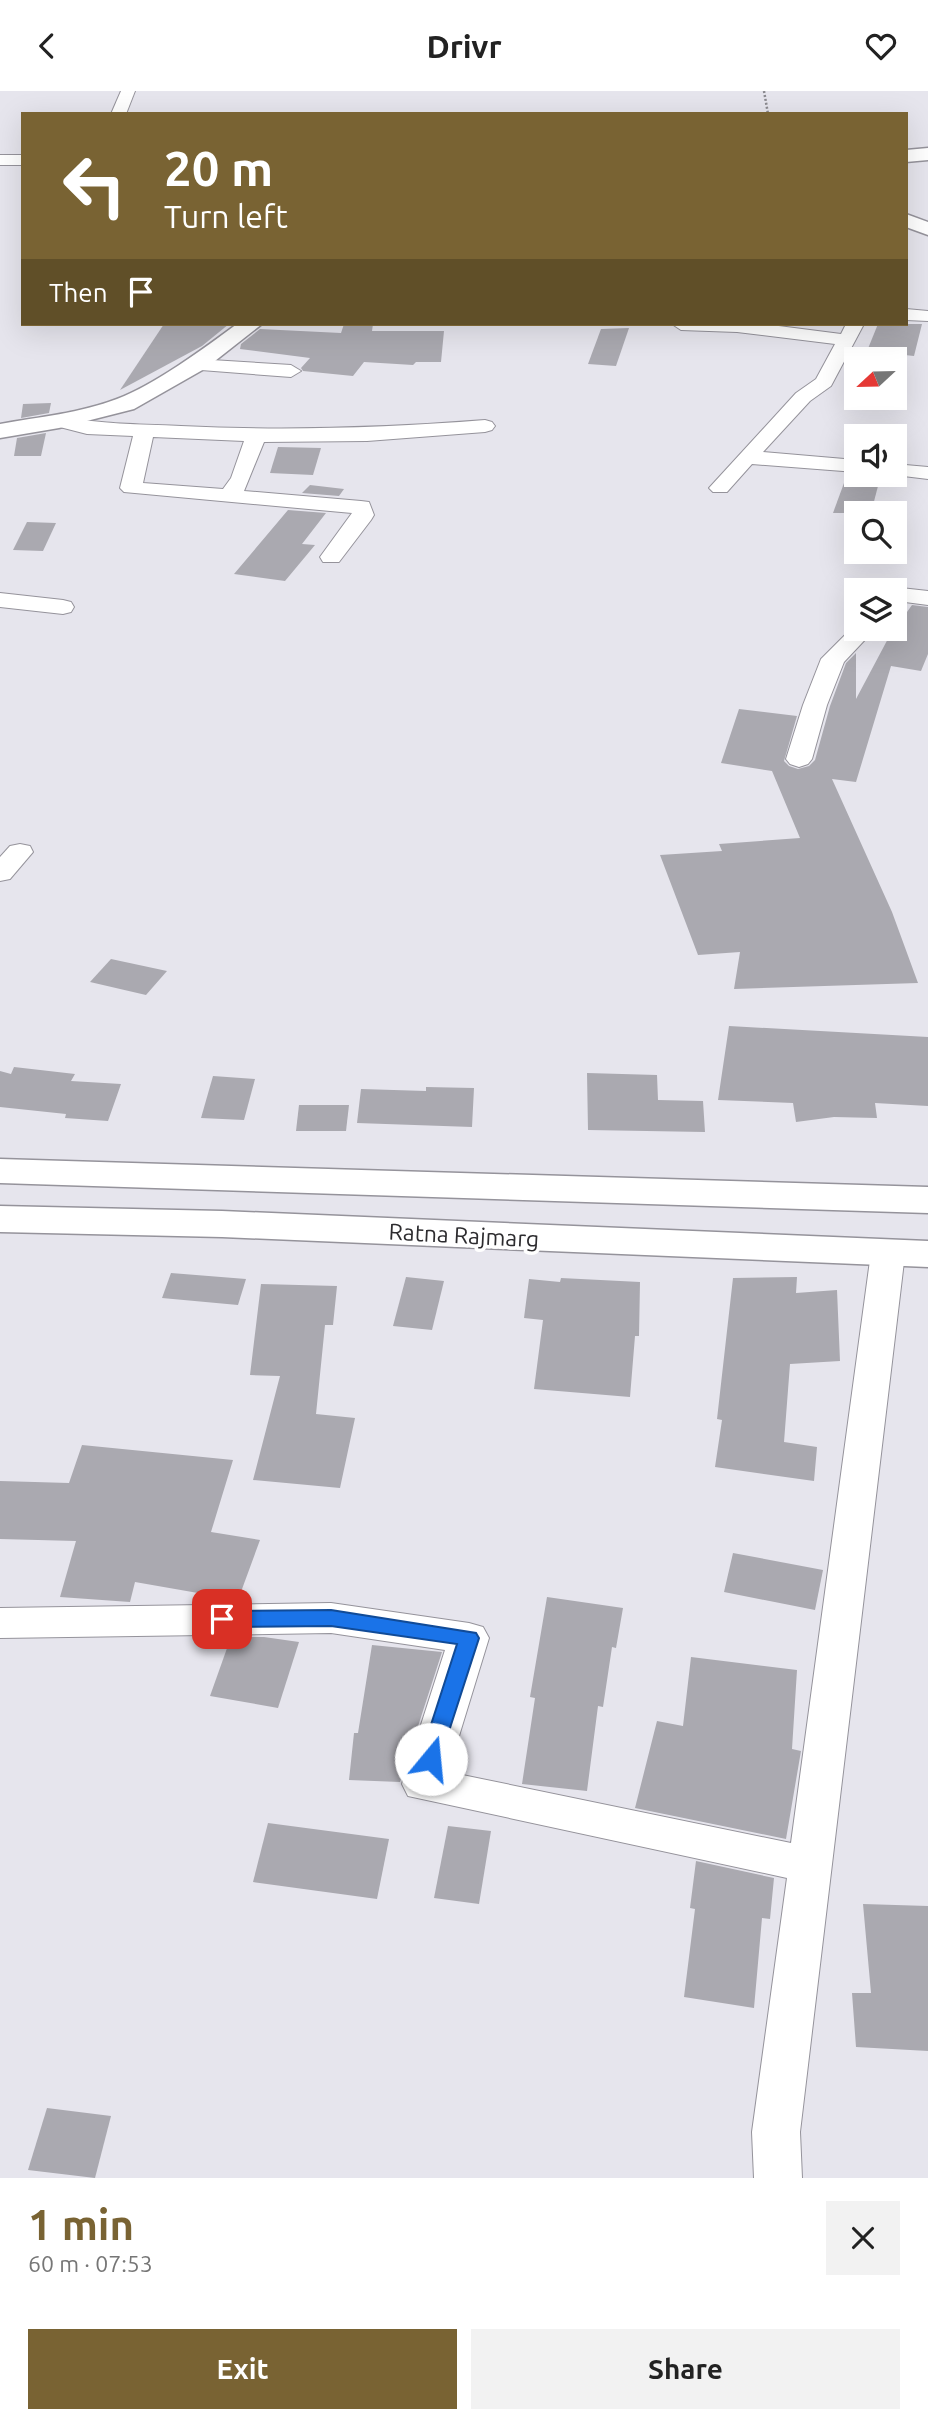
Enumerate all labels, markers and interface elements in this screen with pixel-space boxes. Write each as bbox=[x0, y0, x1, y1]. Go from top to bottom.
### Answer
icon: back bbox=[28, 27, 66, 65]
icon: heart bbox=[862, 27, 900, 65]
text: Drivr bbox=[426, 28, 502, 64]
icon: left bbox=[49, 140, 140, 231]
text: 20 m bbox=[164, 140, 273, 195]
text: Turn left bbox=[164, 198, 288, 234]
icon: arrive bbox=[122, 273, 160, 311]
text: Then bbox=[49, 278, 108, 307]
north arrow bbox=[844, 347, 906, 409]
map controls bbox=[844, 347, 907, 641]
button: sound bbox=[844, 424, 907, 487]
button: search bbox=[844, 501, 907, 564]
button: layers bbox=[844, 578, 907, 641]
street label: Ratna Rajmarg bbox=[388, 1219, 540, 1251]
pin bbox=[192, 1589, 252, 1649]
icon: arrive bbox=[203, 1600, 241, 1638]
position arrow bbox=[394, 1722, 468, 1796]
text: 1 min bbox=[28, 2201, 134, 2248]
button: close bbox=[826, 2201, 900, 2275]
text: 60 m · 07:53 bbox=[28, 2251, 153, 2276]
button: Exit bbox=[28, 2329, 457, 2409]
button: Share bbox=[471, 2329, 900, 2409]

